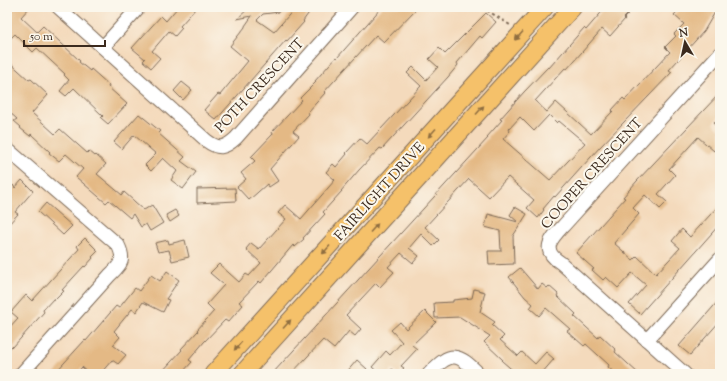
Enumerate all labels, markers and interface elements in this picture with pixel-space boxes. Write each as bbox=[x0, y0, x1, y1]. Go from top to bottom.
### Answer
scale bar bbox=[24, 22, 105, 48]
north arrow bbox=[665, 22, 705, 62]
text: N bbox=[677, 24, 689, 42]
text: 50 m bbox=[29, 28, 53, 46]
one-way arrow bbox=[514, 31, 523, 41]
street label: POTH CRESCENT bbox=[211, 35, 310, 138]
one-way arrow bbox=[475, 105, 484, 115]
street label: COOPER CRESCENT bbox=[537, 114, 648, 234]
one-way arrow bbox=[427, 127, 436, 138]
street label: FAIRLIGHT DRIVE bbox=[331, 138, 431, 246]
one-way arrow bbox=[369, 222, 378, 233]
one-way arrow bbox=[321, 245, 330, 255]
one-way arrow bbox=[282, 319, 291, 329]
one-way arrow bbox=[234, 341, 243, 351]

